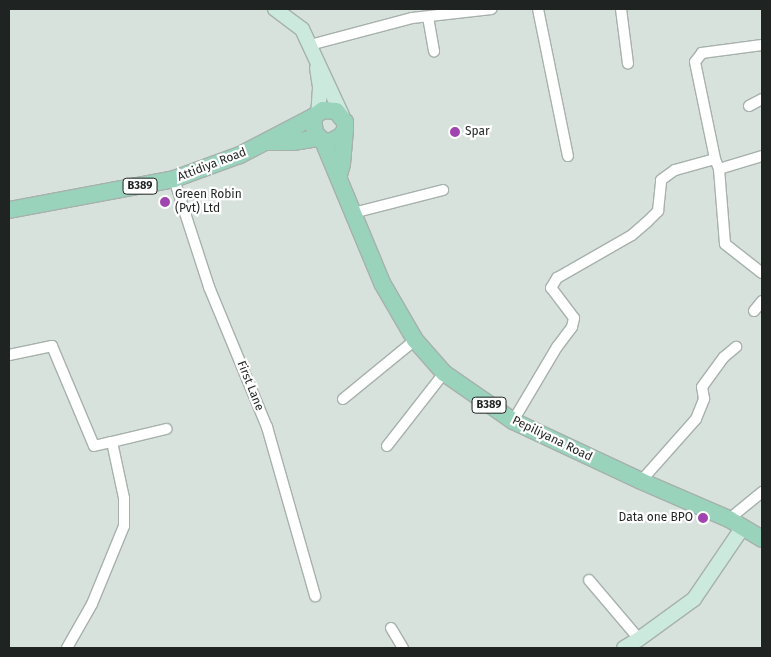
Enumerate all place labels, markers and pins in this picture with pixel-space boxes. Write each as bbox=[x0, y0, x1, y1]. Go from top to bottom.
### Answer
place label: Spar bbox=[465, 125, 490, 139]
marker: Spar bbox=[449, 126, 461, 138]
place label: Green Robin (Pvt) Ltd bbox=[175, 188, 242, 216]
marker: Green Robin (Pvt) Ltd bbox=[159, 196, 171, 208]
place label: Data one BPO bbox=[619, 511, 693, 525]
marker: Data one BPO bbox=[697, 512, 709, 524]

